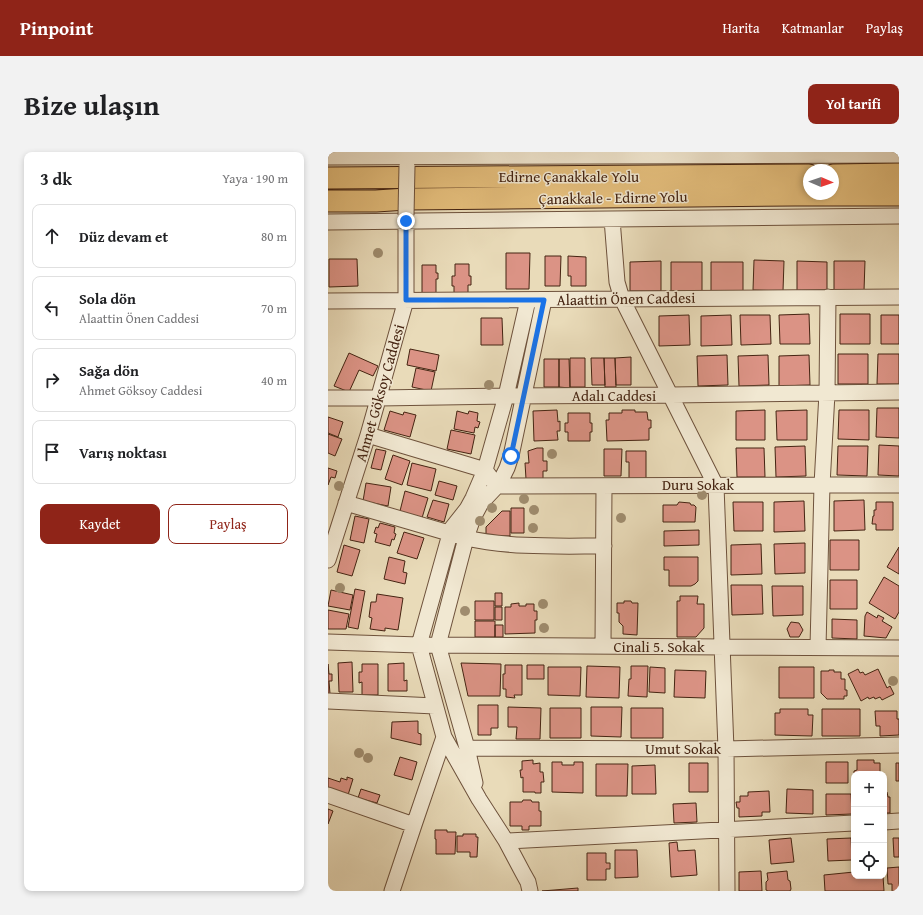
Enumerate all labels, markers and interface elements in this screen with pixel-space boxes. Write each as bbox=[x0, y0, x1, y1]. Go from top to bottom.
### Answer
text: Pinpoint bbox=[20, 14, 93, 42]
text: Harita bbox=[723, 18, 760, 38]
text: Katmanlar bbox=[782, 18, 844, 38]
text: Paylaş bbox=[866, 18, 903, 38]
text: Bize ulaşın bbox=[24, 84, 160, 125]
button: Yol tarifi bbox=[808, 84, 899, 124]
north arrow bbox=[803, 164, 839, 200]
text: 3 dk bbox=[40, 166, 72, 191]
street label: Edirne Çanakkale Yolu bbox=[499, 166, 640, 187]
text: Yaya · 190 m bbox=[222, 169, 288, 188]
street label: Çanakkale - Edirne Yolu bbox=[538, 186, 689, 209]
route end bbox=[397, 212, 415, 230]
icon: ahead bbox=[41, 225, 63, 247]
text: Düz devam et bbox=[79, 226, 168, 247]
text: 80 m bbox=[261, 227, 287, 246]
street label: Alaattin Önen Caddesi bbox=[556, 287, 696, 310]
text: Sola dön bbox=[79, 288, 136, 309]
icon: left bbox=[41, 297, 63, 319]
text: 70 m bbox=[261, 299, 287, 318]
text: Alaattin Önen Caddesi bbox=[79, 309, 199, 328]
street label: Ahmet Göksoy Caddesi bbox=[350, 322, 409, 464]
text: Sağa dön bbox=[79, 360, 139, 381]
icon: right bbox=[41, 369, 63, 391]
text: 40 m bbox=[261, 371, 287, 390]
text: Ahmet Göksoy Caddesi bbox=[79, 381, 202, 400]
street label: Adalı Caddesi bbox=[572, 385, 656, 406]
icon: arrive bbox=[41, 441, 63, 463]
text: Varış noktası bbox=[79, 442, 167, 463]
route start bbox=[502, 447, 520, 465]
street label: Duru Sokak bbox=[662, 474, 734, 495]
button: Kaydet bbox=[40, 504, 160, 544]
button: Paylaş bbox=[168, 504, 288, 544]
street label: Cinali 5. Sokak bbox=[613, 636, 705, 657]
street label: Umut Sokak bbox=[645, 738, 721, 759]
map controls bbox=[851, 771, 887, 879]
button: + bbox=[851, 771, 887, 807]
button: − bbox=[851, 807, 887, 843]
button: locate bbox=[851, 843, 887, 879]

